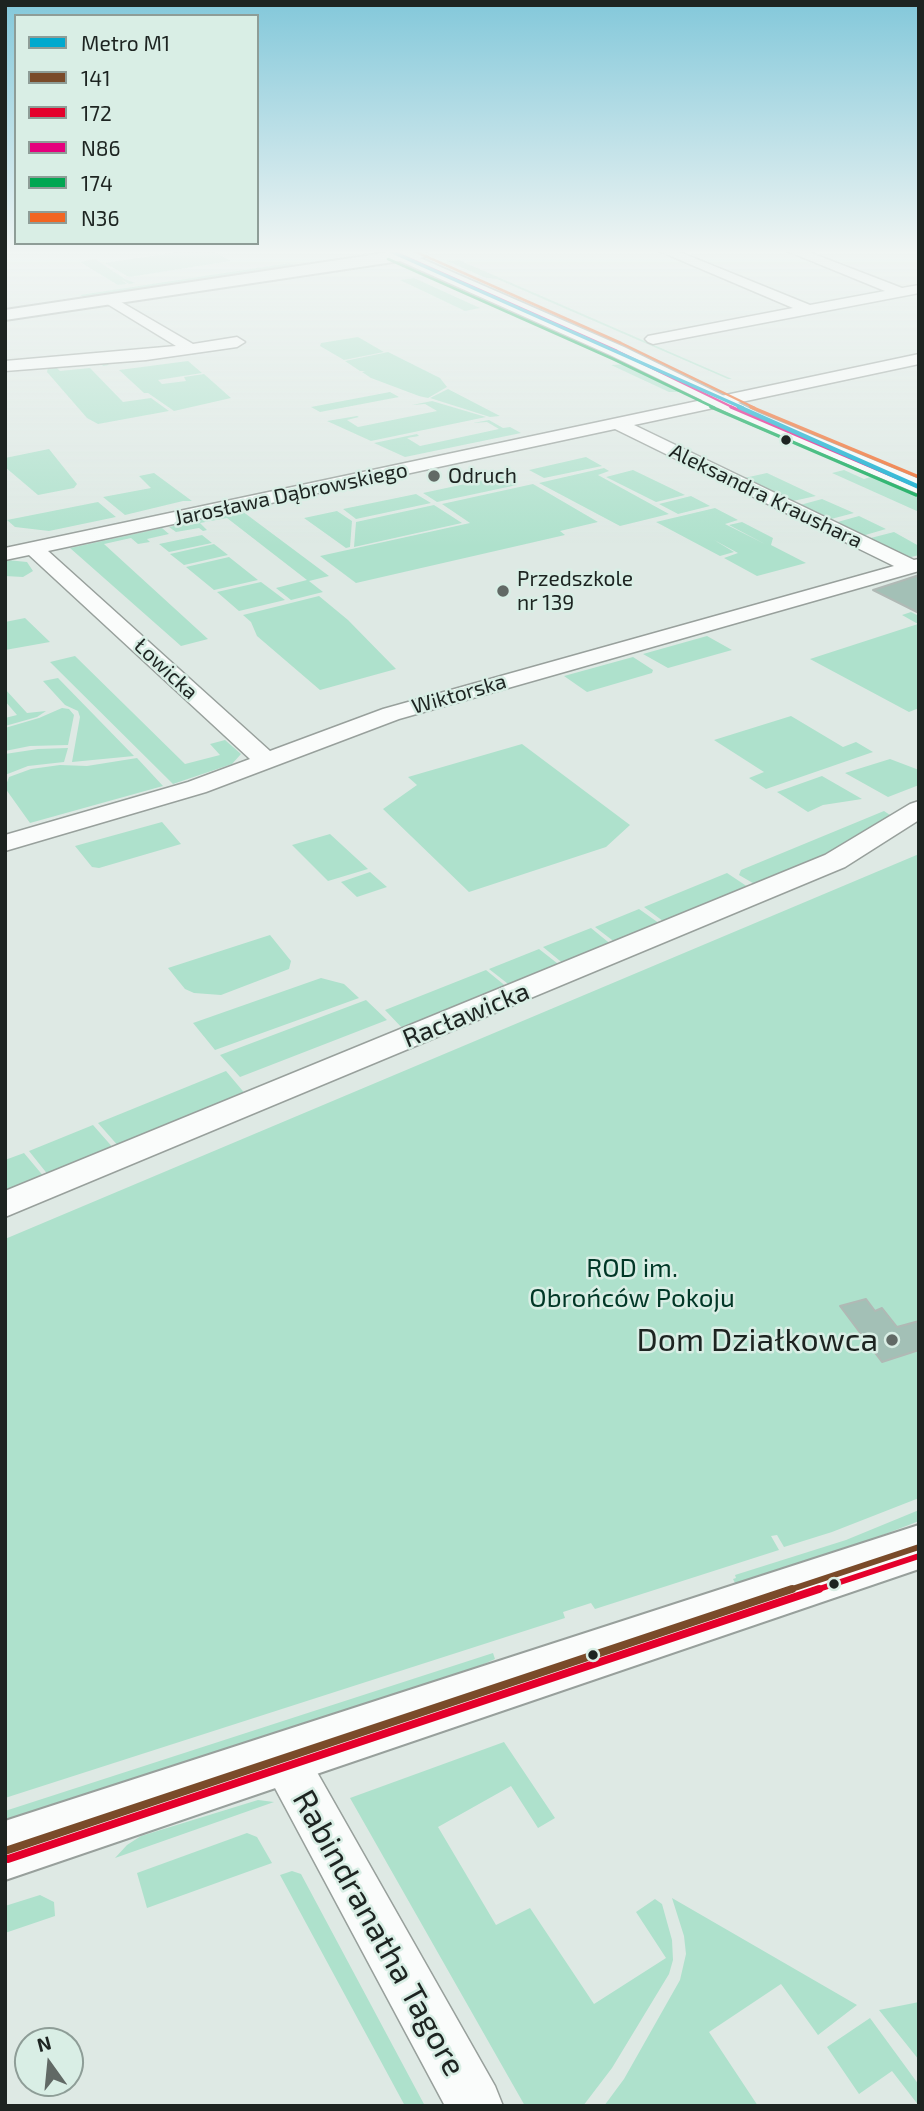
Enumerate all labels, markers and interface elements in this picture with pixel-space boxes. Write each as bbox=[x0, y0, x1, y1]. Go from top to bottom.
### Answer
legend bbox=[14, 14, 259, 245]
text: Metro M1 bbox=[81, 30, 170, 55]
text: 141 bbox=[81, 65, 111, 90]
text: 172 bbox=[81, 100, 112, 125]
text: N86 bbox=[81, 135, 121, 160]
text: 174 bbox=[81, 170, 113, 195]
text: N36 bbox=[81, 205, 120, 230]
unlabelled marker bbox=[779, 433, 793, 447]
street label: Aleksandra Kraushara bbox=[666, 438, 866, 554]
street label: Jarosława Dąbrowskiego bbox=[172, 457, 410, 531]
place label: Odruch bbox=[448, 463, 517, 489]
marker: Odruch bbox=[426, 468, 442, 484]
place label: Przedszkole nr 139 bbox=[517, 566, 633, 616]
marker: Przedszkole nr 139 bbox=[495, 583, 511, 599]
street label: Łowicka bbox=[129, 633, 203, 705]
street label: Wiktorska bbox=[409, 669, 509, 719]
street label: Racławicka bbox=[398, 975, 534, 1055]
park label: ROD im. Obrońców Pokoju bbox=[529, 1252, 735, 1314]
place label: Dom Działkowca bbox=[636, 1321, 878, 1359]
marker: Dom Działkowca bbox=[884, 1332, 900, 1348]
unlabelled marker bbox=[827, 1577, 841, 1591]
unlabelled marker bbox=[586, 1648, 600, 1662]
street label: Rabindranatha Tagore bbox=[284, 1783, 474, 2083]
north arrow bbox=[14, 2027, 84, 2097]
text: N bbox=[34, 2030, 54, 2056]

